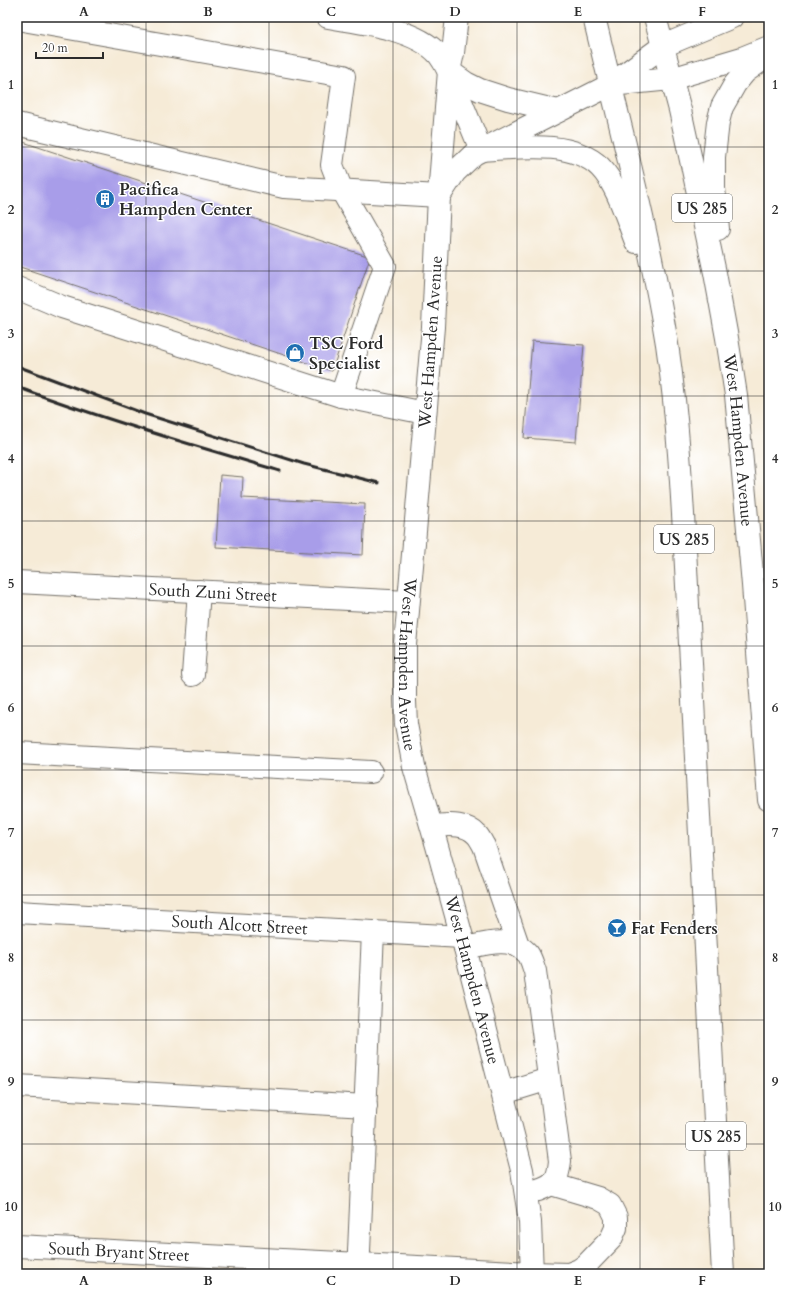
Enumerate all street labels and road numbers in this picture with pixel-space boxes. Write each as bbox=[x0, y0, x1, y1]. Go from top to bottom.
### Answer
road number: US 285 bbox=[672, 194, 732, 222]
street label: West Hampden Avenue bbox=[413, 255, 448, 430]
street label: West Hampden Avenue bbox=[718, 351, 759, 527]
road number: US 285 bbox=[654, 525, 714, 553]
street label: West Hampden Avenue bbox=[393, 576, 422, 753]
street label: South Zuni Street bbox=[148, 578, 278, 607]
street label: West Hampden Avenue bbox=[439, 892, 505, 1067]
street label: South Alcott Street bbox=[171, 910, 309, 940]
road number: US 285 bbox=[686, 1122, 746, 1150]
street label: South Bryant Street bbox=[48, 1237, 190, 1267]

